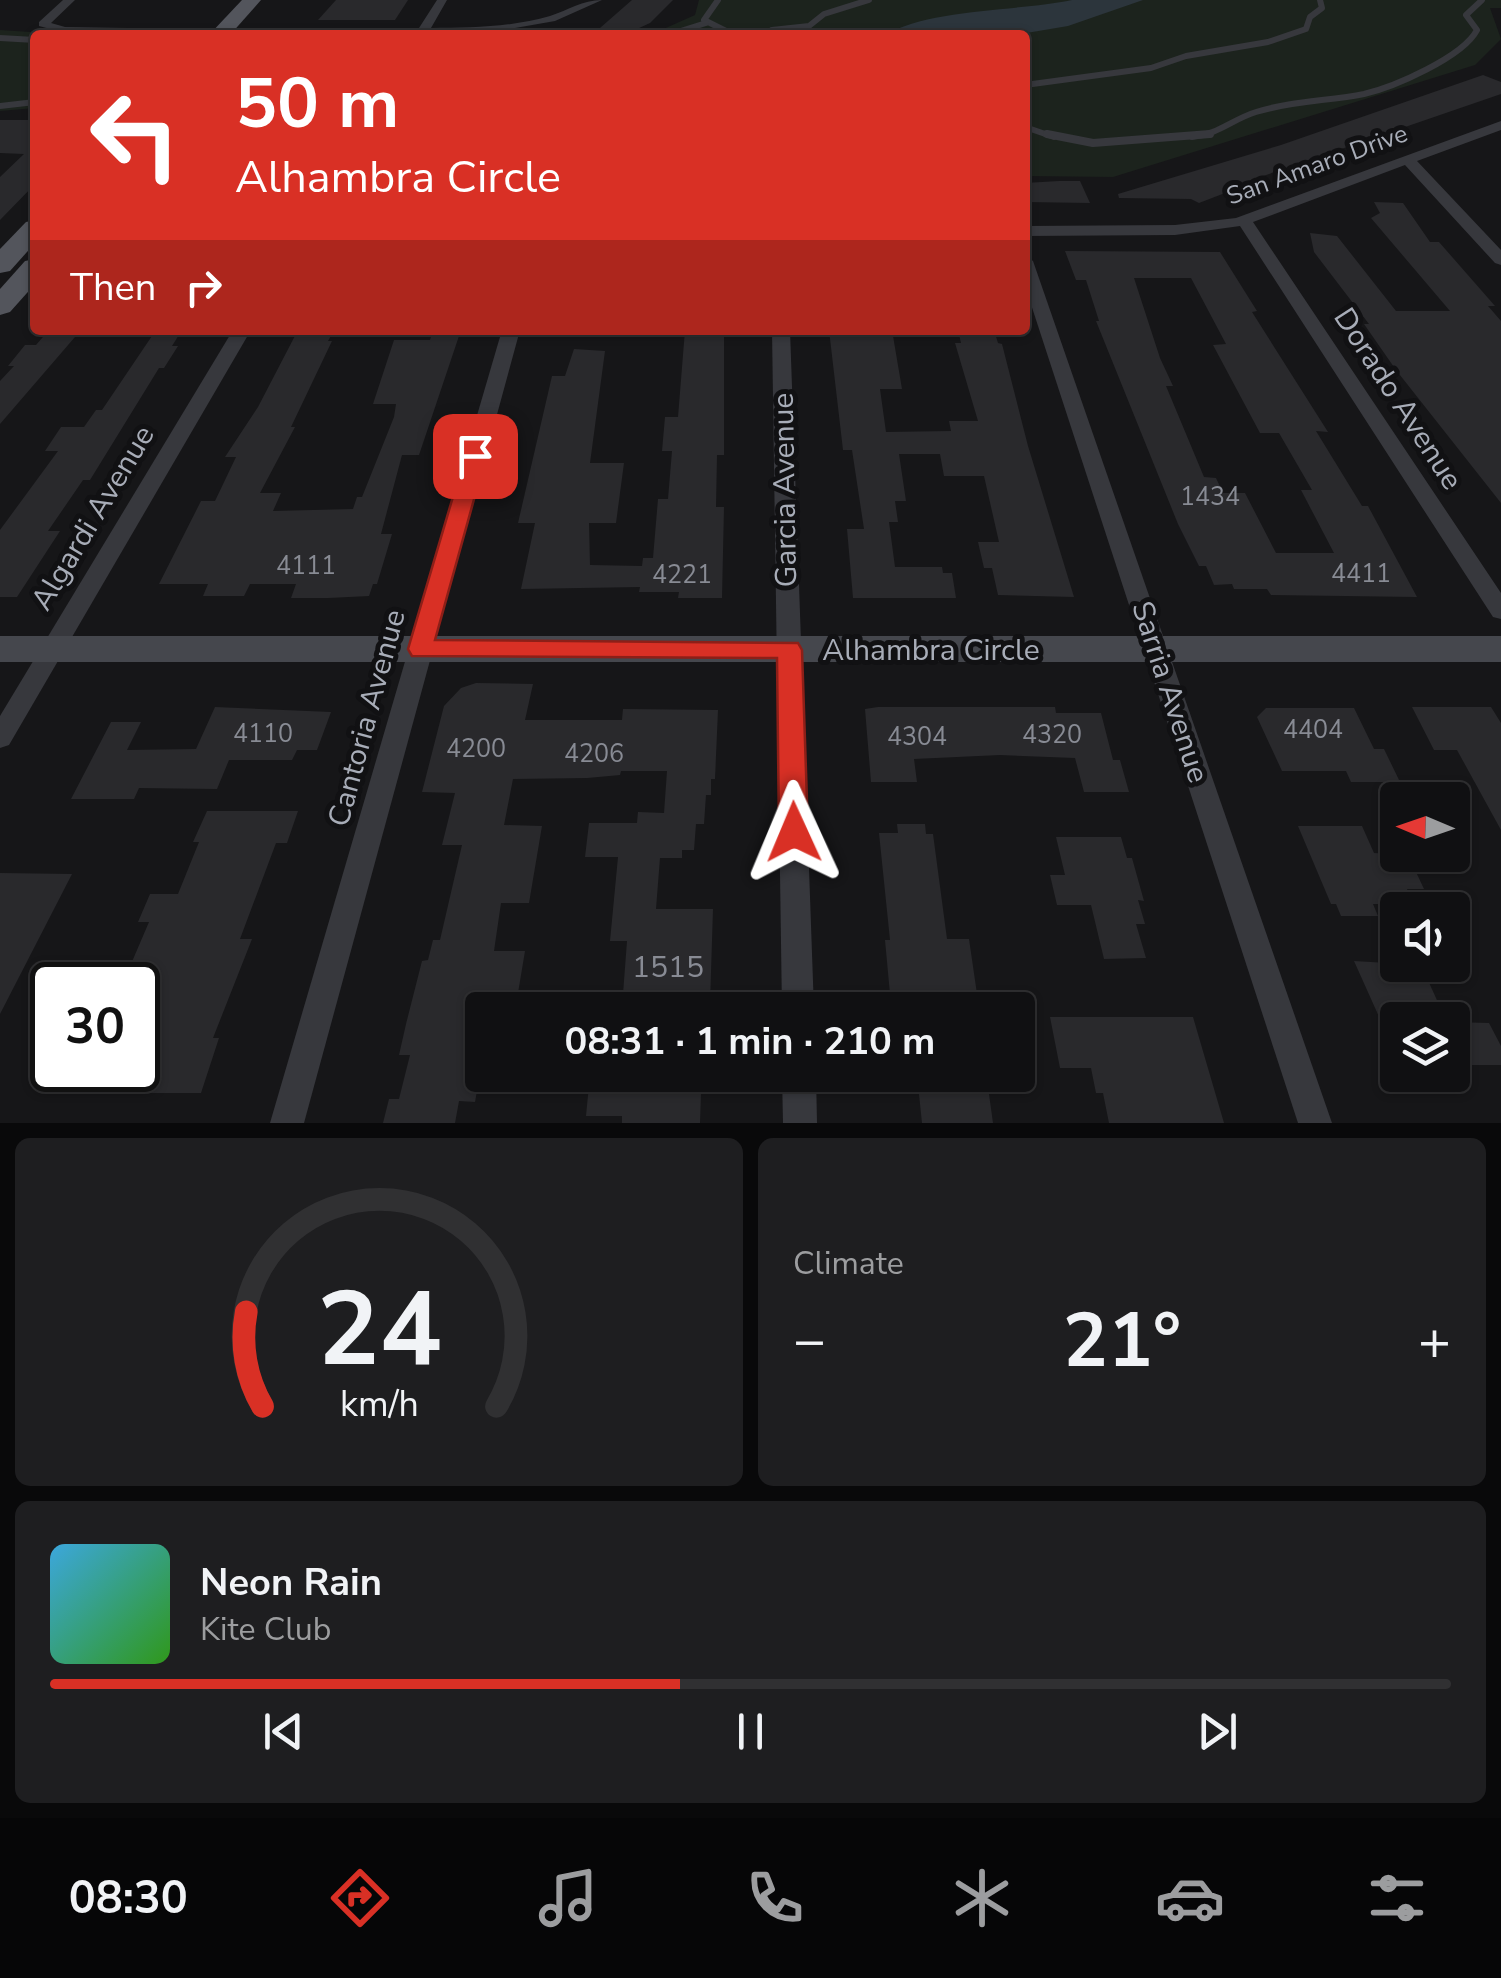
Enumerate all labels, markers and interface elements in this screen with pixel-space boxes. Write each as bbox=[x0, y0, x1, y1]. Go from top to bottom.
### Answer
text: 50 m bbox=[235, 56, 399, 152]
icon: left bbox=[70, 70, 200, 200]
street label: San Amaro Drive bbox=[1222, 116, 1412, 214]
text: Alhambra Circle bbox=[235, 147, 561, 208]
icon: right bbox=[176, 260, 231, 315]
text: Then bbox=[70, 262, 156, 313]
street label: Dorado Avenue bbox=[1324, 300, 1472, 498]
street label: Garcia Avenue bbox=[763, 392, 807, 588]
pin bbox=[433, 414, 518, 499]
street label: Algardi Avenue bbox=[22, 418, 164, 618]
icon: arrive bbox=[448, 429, 503, 484]
house number: 1434 bbox=[1180, 480, 1240, 514]
house number: 4111 bbox=[276, 549, 336, 583]
house number: 4411 bbox=[1331, 557, 1391, 591]
house number: 4221 bbox=[652, 558, 712, 592]
street label: Sarria Avenue bbox=[1121, 596, 1219, 788]
street label: Cantoria Avenue bbox=[318, 605, 416, 831]
street label: Alhambra Circle bbox=[822, 630, 1040, 671]
house number: 4404 bbox=[1283, 713, 1343, 747]
house number: 4110 bbox=[233, 717, 293, 751]
house number: 4320 bbox=[1022, 718, 1082, 752]
house number: 4304 bbox=[887, 720, 947, 754]
house number: 4200 bbox=[446, 732, 506, 766]
house number: 4206 bbox=[564, 737, 624, 771]
position arrow bbox=[742, 780, 846, 884]
north arrow bbox=[1380, 782, 1470, 872]
map controls bbox=[1380, 782, 1470, 1092]
button: sound bbox=[1380, 892, 1470, 982]
house number: 1515 bbox=[632, 947, 704, 988]
speed limit sign: 30 bbox=[30, 962, 160, 1092]
button: layers bbox=[1380, 1002, 1470, 1092]
text: 08:31 · 1 min · 210 m bbox=[565, 1016, 935, 1067]
text: Climate bbox=[793, 1242, 904, 1285]
text: 24 bbox=[317, 1259, 441, 1401]
text: 21° bbox=[1063, 1290, 1181, 1392]
text: − bbox=[793, 1303, 826, 1378]
text: + bbox=[1418, 1303, 1451, 1378]
text: km/h bbox=[340, 1380, 418, 1429]
text: Neon Rain bbox=[200, 1557, 382, 1608]
text: Kite Club bbox=[200, 1608, 331, 1651]
icon: previous bbox=[256, 1704, 311, 1759]
icon: pause bbox=[723, 1704, 778, 1759]
icon: next bbox=[1190, 1704, 1245, 1759]
icon: directions bbox=[325, 1863, 395, 1933]
icon: music bbox=[533, 1863, 603, 1933]
icon: phone bbox=[740, 1863, 810, 1933]
icon: climate bbox=[947, 1863, 1017, 1933]
icon: car bbox=[1155, 1863, 1225, 1933]
icon: filters bbox=[1362, 1863, 1432, 1933]
text: 08:30 bbox=[69, 1868, 188, 1929]

